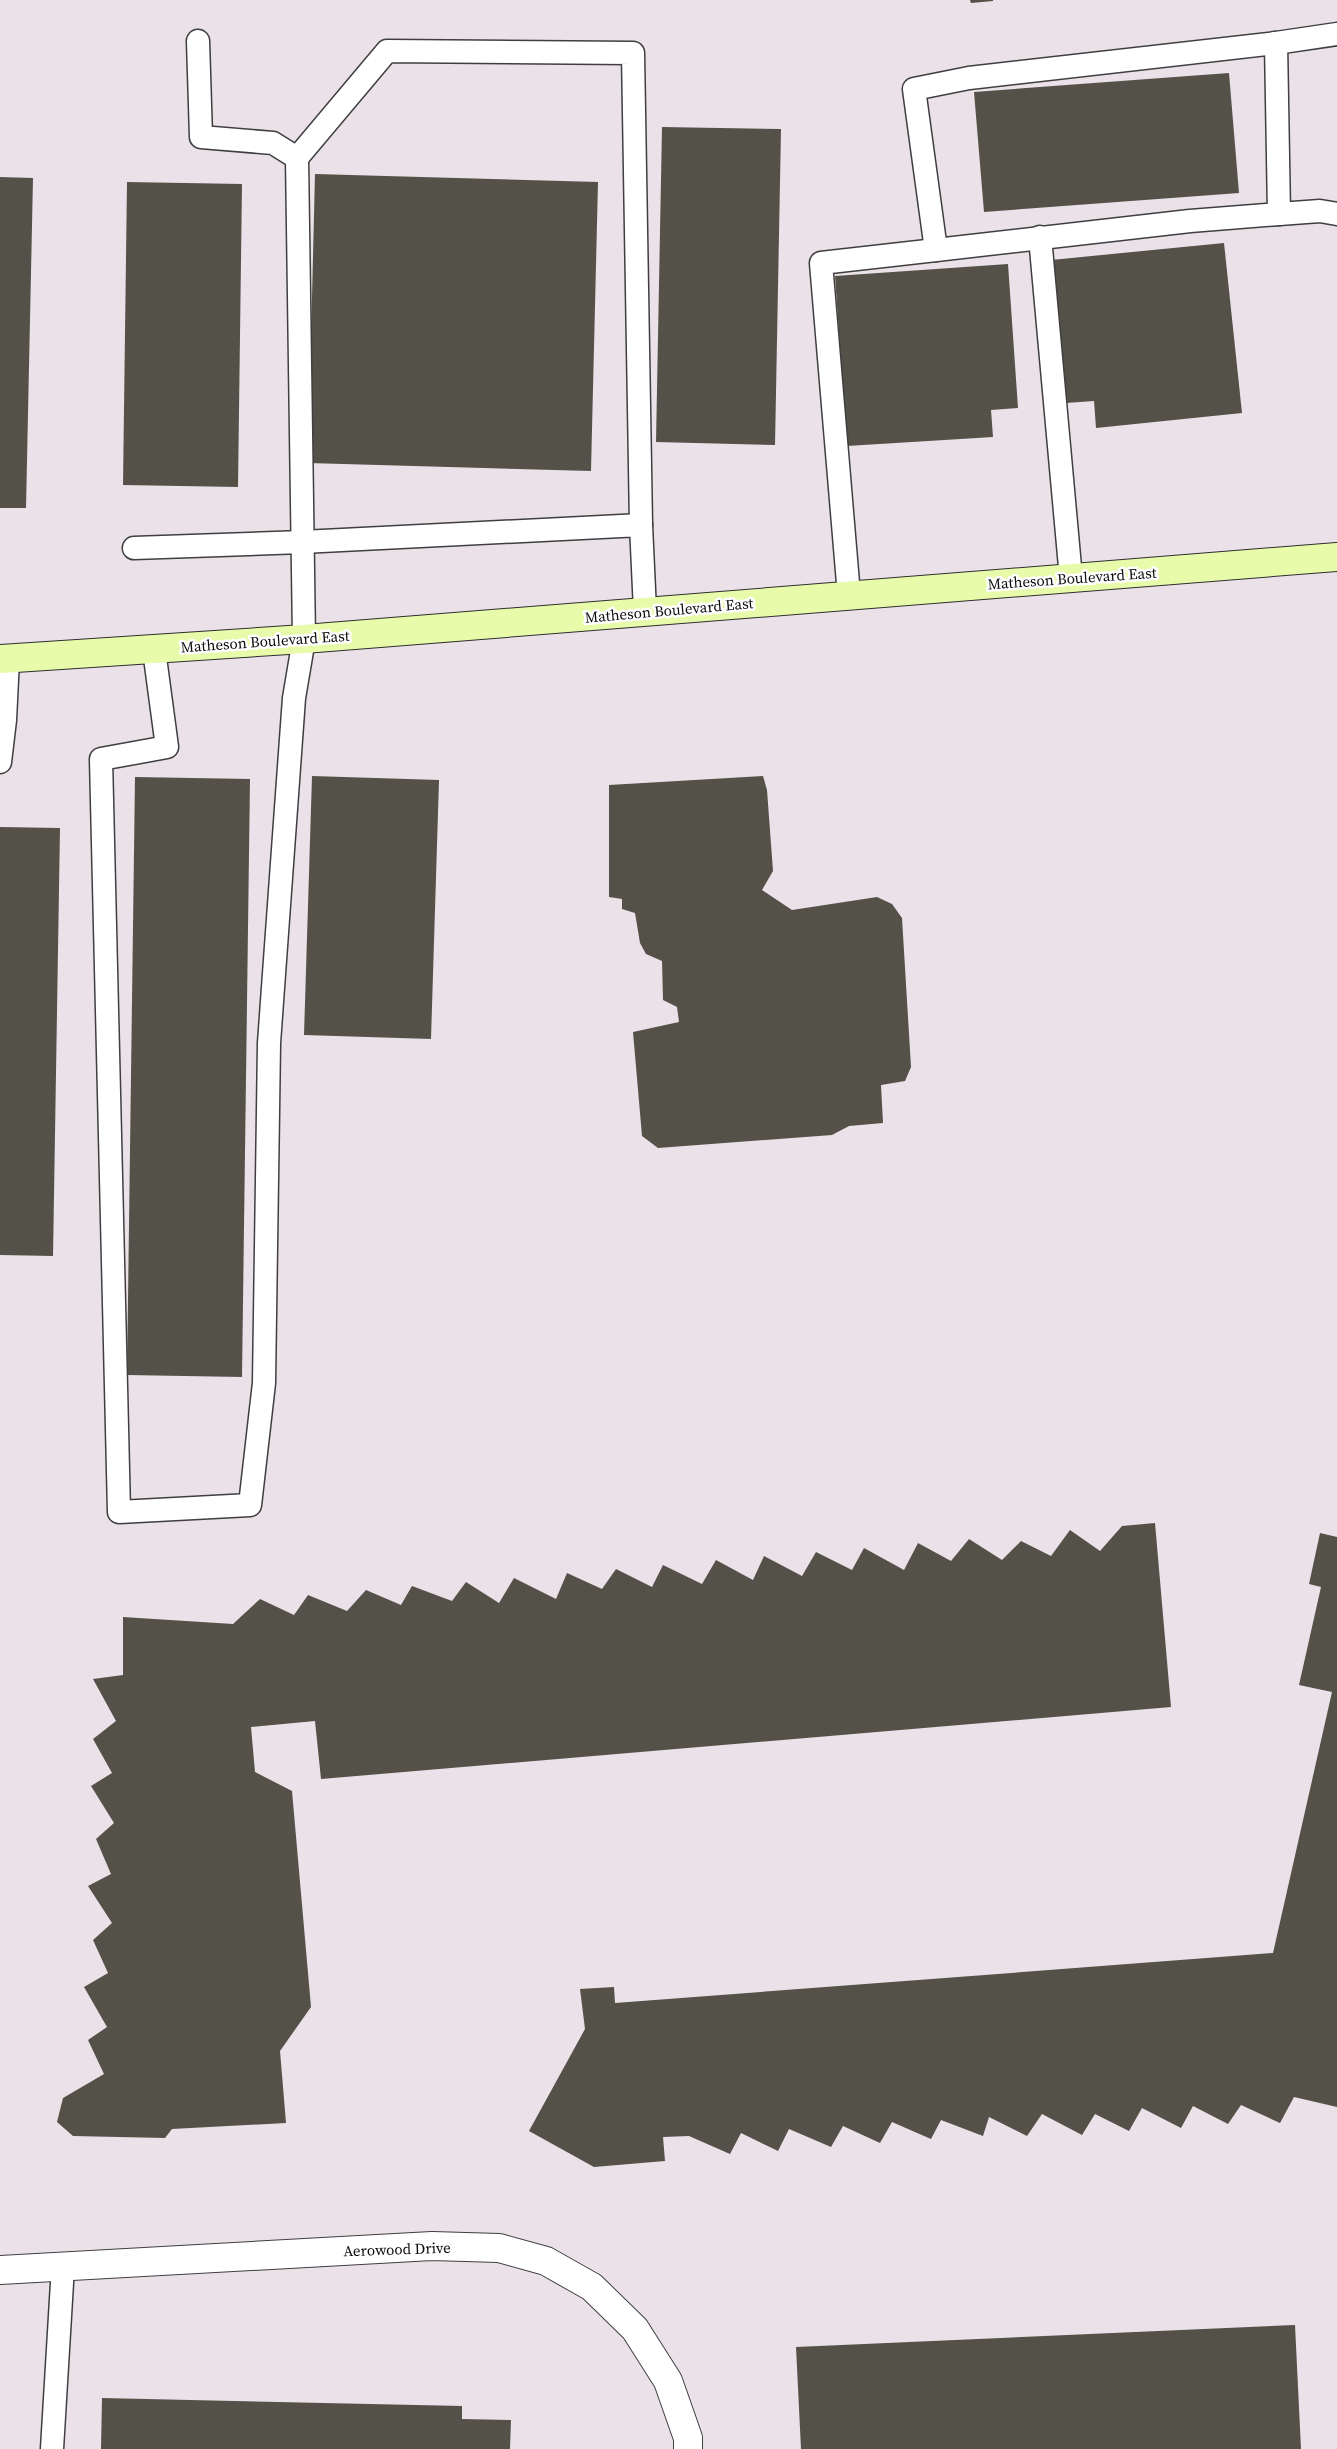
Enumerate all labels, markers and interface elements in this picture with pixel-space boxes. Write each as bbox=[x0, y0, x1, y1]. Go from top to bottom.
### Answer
street label: Matheson Boulevard East bbox=[987, 562, 1157, 594]
street label: Matheson Boulevard East bbox=[584, 592, 754, 628]
street label: Matheson Boulevard East bbox=[180, 625, 350, 657]
street label: Aerowood Drive bbox=[343, 2237, 451, 2261]

